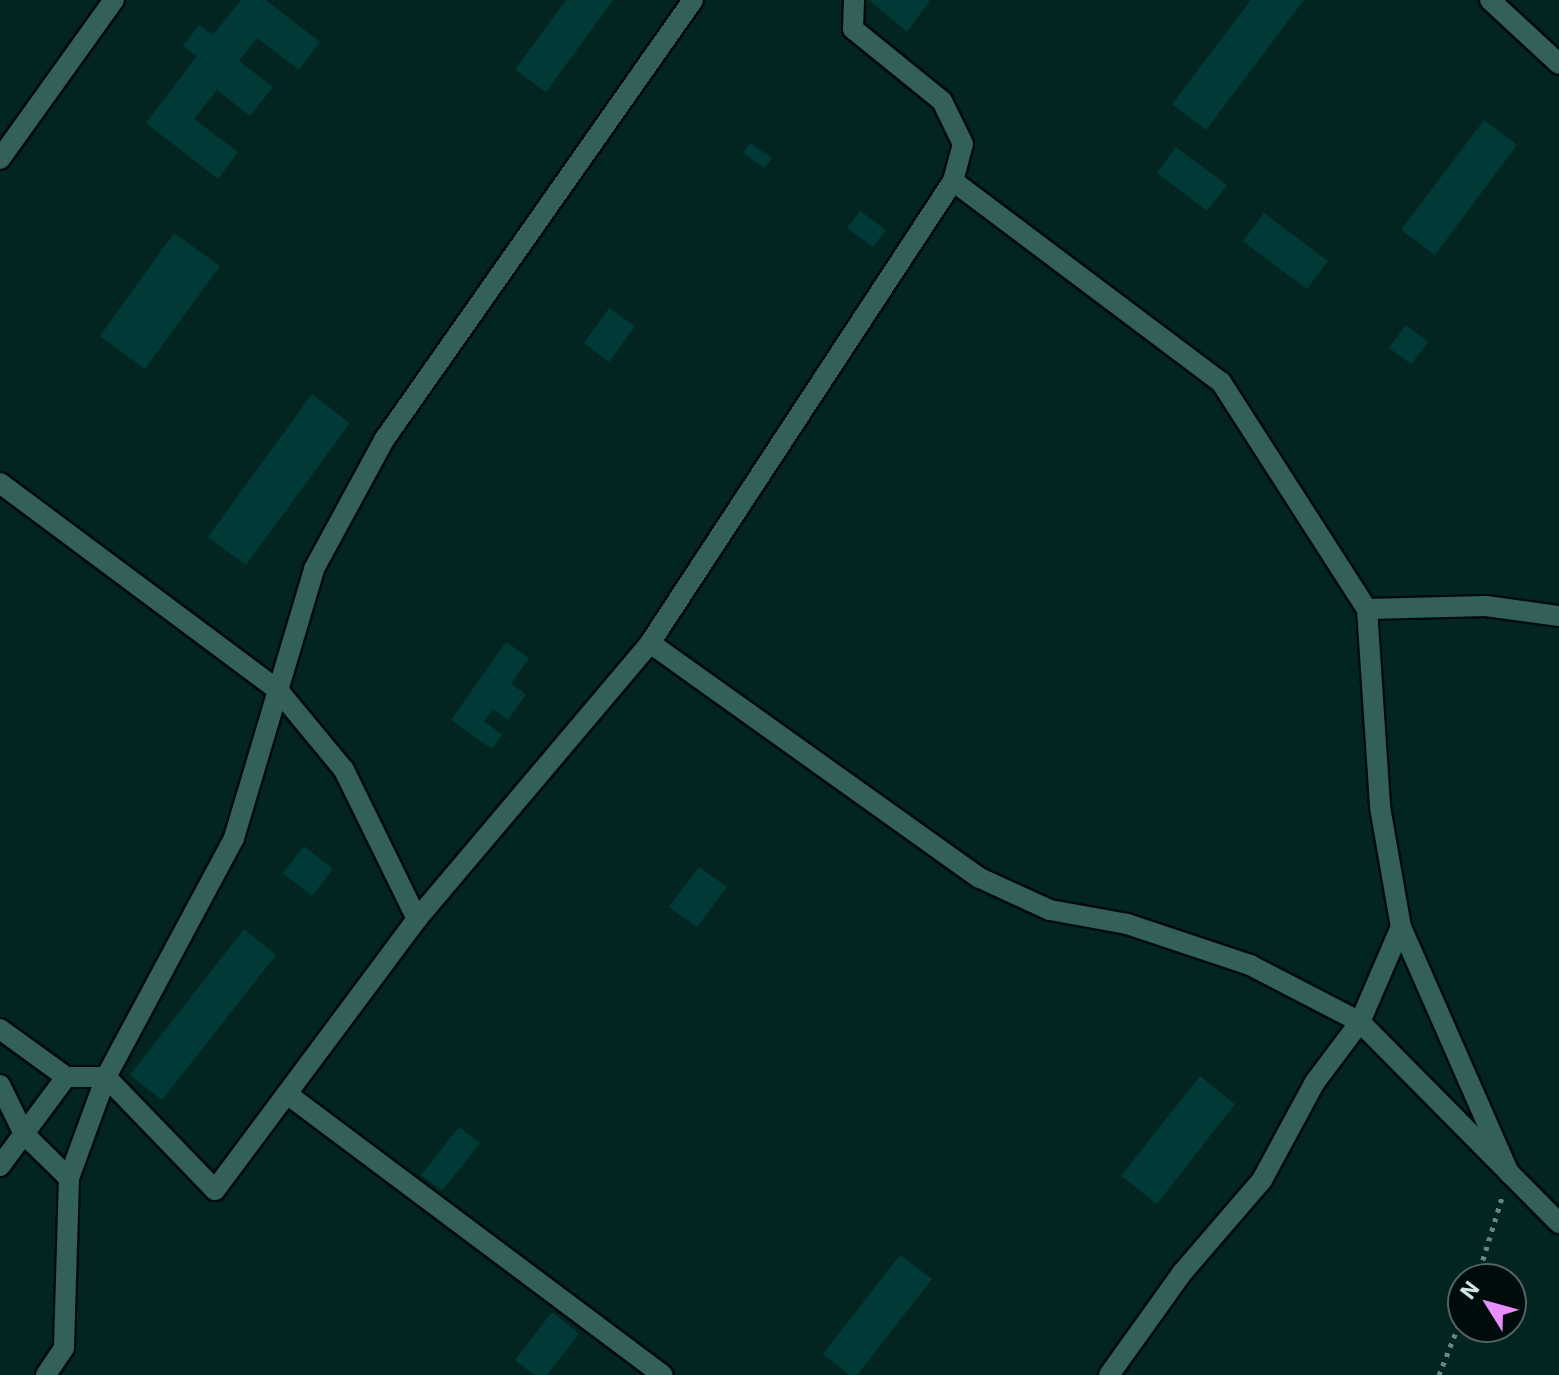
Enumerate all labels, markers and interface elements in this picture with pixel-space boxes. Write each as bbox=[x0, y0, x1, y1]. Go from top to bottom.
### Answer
north arrow bbox=[1447, 1263, 1527, 1343]
text: N bbox=[1453, 1274, 1485, 1305]

